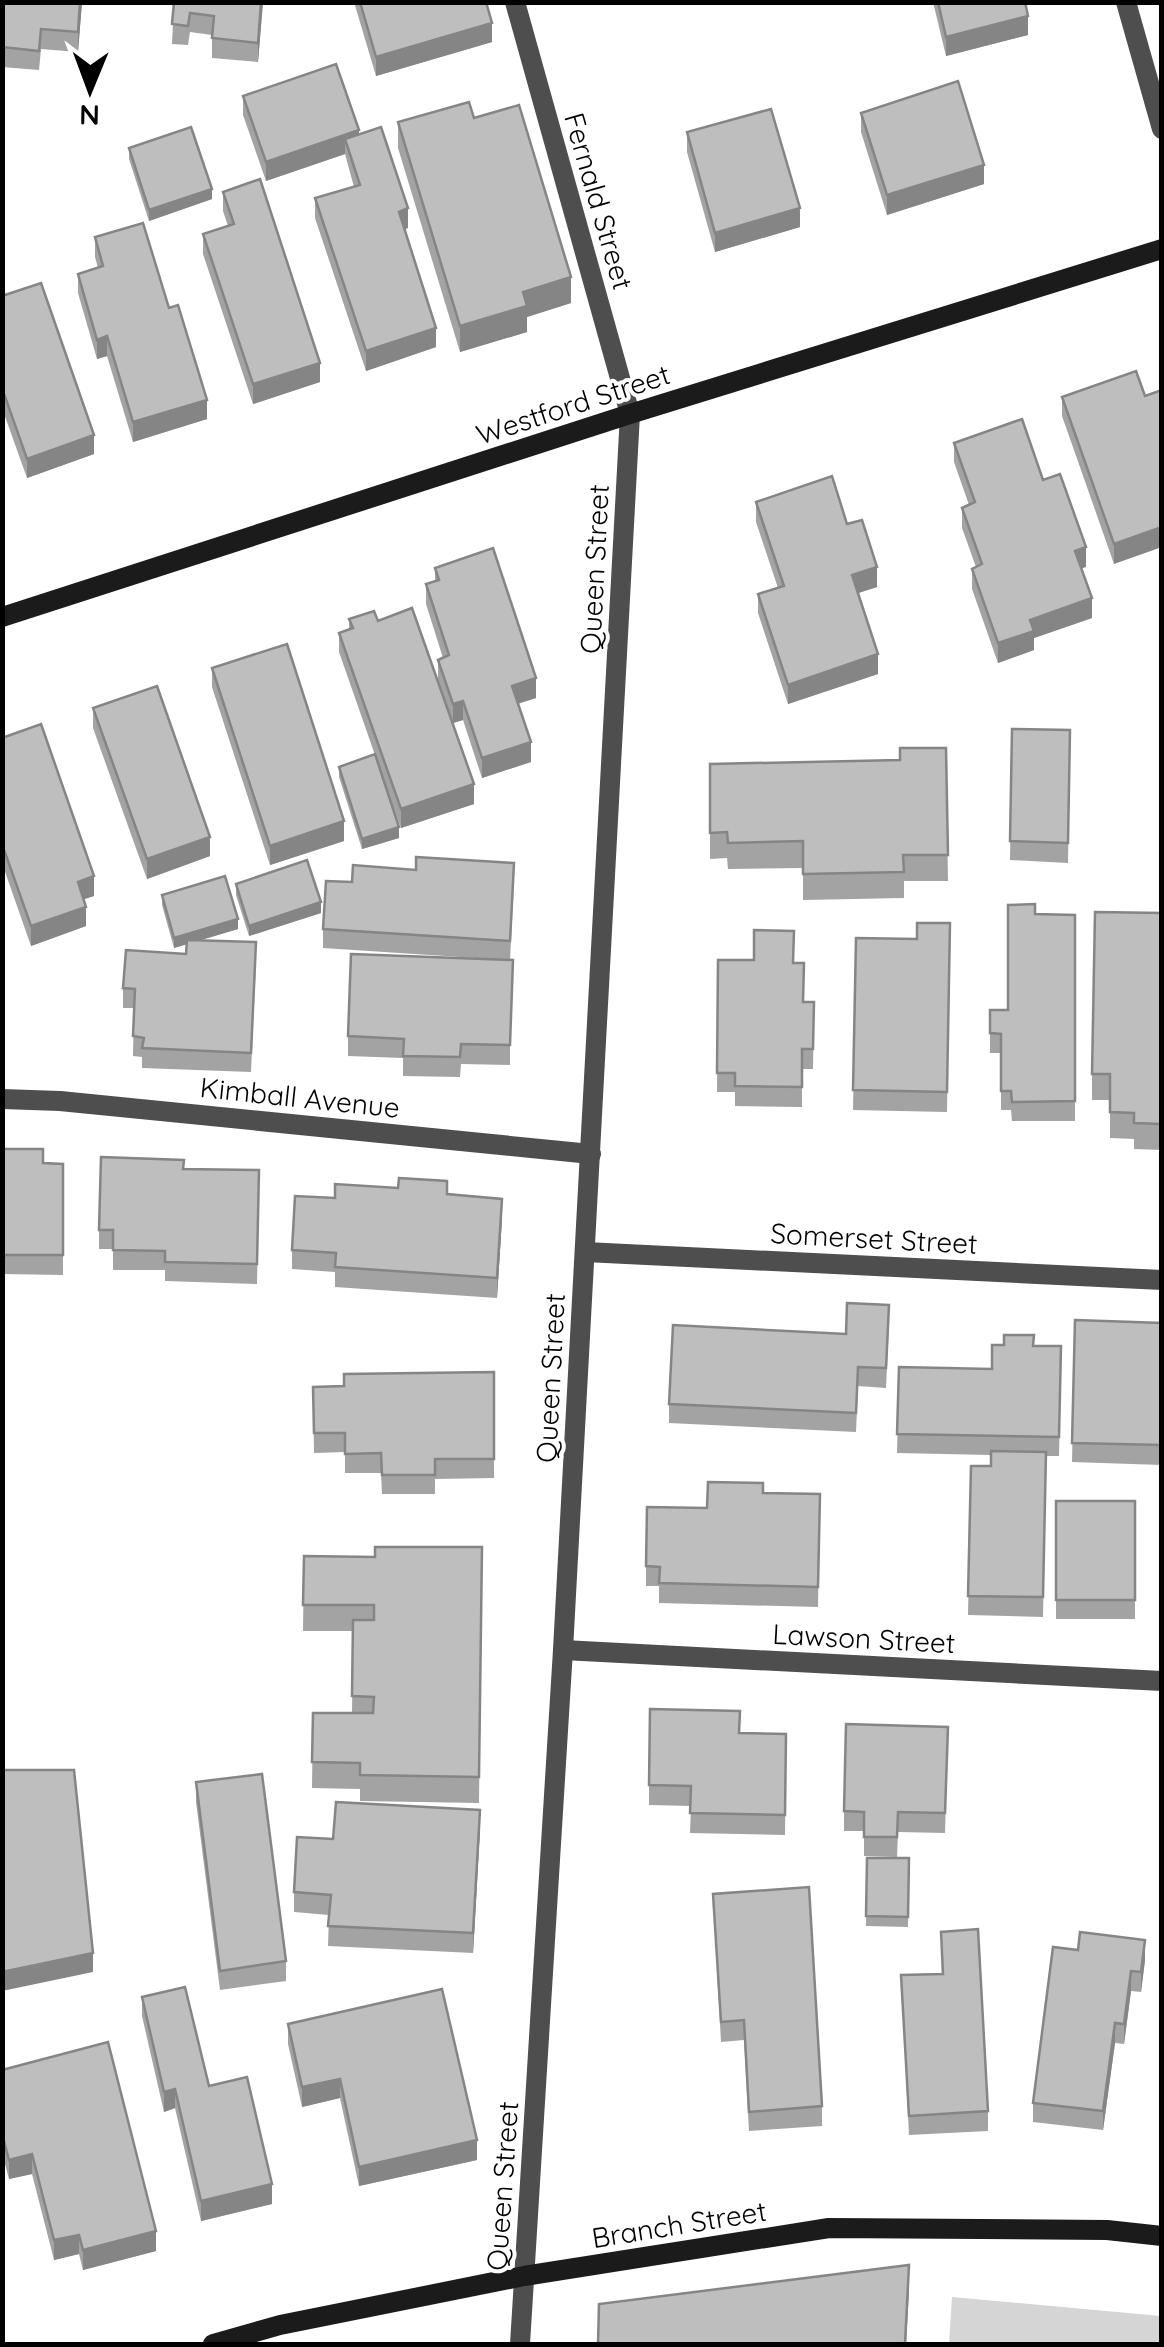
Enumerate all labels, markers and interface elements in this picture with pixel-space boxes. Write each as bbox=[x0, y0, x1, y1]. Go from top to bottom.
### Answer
north arrow bbox=[40, 40, 140, 140]
text: N bbox=[79, 98, 100, 133]
street label: Fernald Street bbox=[557, 108, 641, 294]
street label: Westford Street bbox=[472, 356, 674, 452]
street label: Queen Street bbox=[572, 483, 616, 655]
street label: Kimball Avenue bbox=[198, 1069, 402, 1125]
street label: Somerset Street bbox=[770, 1215, 978, 1261]
street label: Queen Street bbox=[528, 1292, 572, 1464]
street label: Lawson Street bbox=[772, 1616, 956, 1660]
street label: Queen Street bbox=[479, 2100, 525, 2272]
street label: Branch Street bbox=[589, 2193, 769, 2255]

